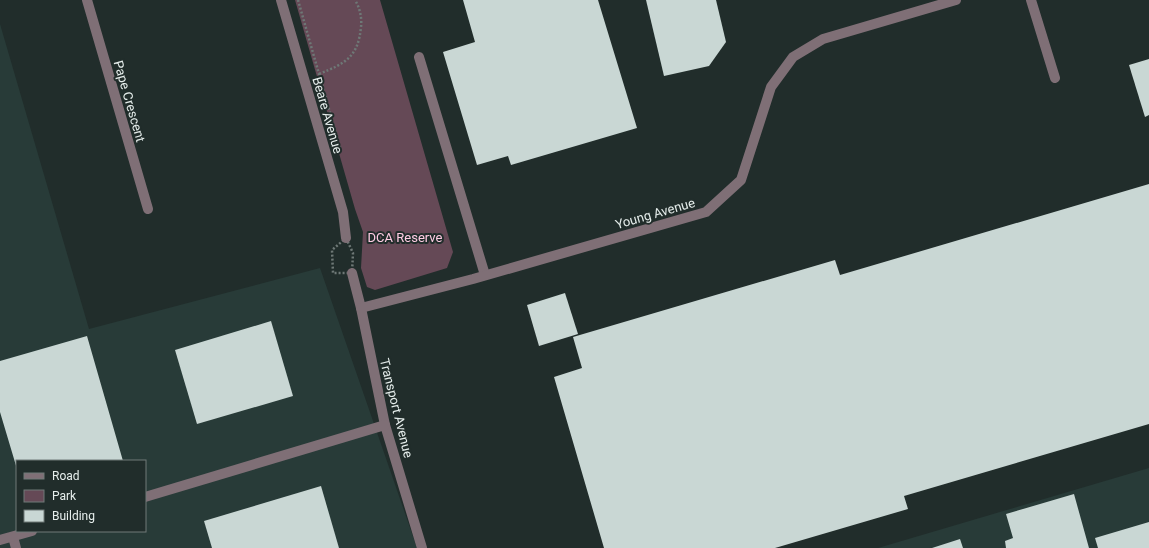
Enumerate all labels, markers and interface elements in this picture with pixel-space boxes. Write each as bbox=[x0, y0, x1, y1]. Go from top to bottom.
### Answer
street label: Pape Crescent bbox=[111, 59, 148, 144]
street label: Beare Avenue bbox=[309, 75, 346, 155]
street label: Young Avenue bbox=[614, 195, 697, 232]
park label: DCA Reserve bbox=[368, 230, 443, 245]
street label: Transport Avenue bbox=[377, 357, 416, 459]
legend bbox=[16, 460, 146, 532]
text: Road bbox=[52, 469, 80, 483]
text: Park bbox=[52, 489, 77, 503]
text: Building bbox=[52, 509, 95, 523]

